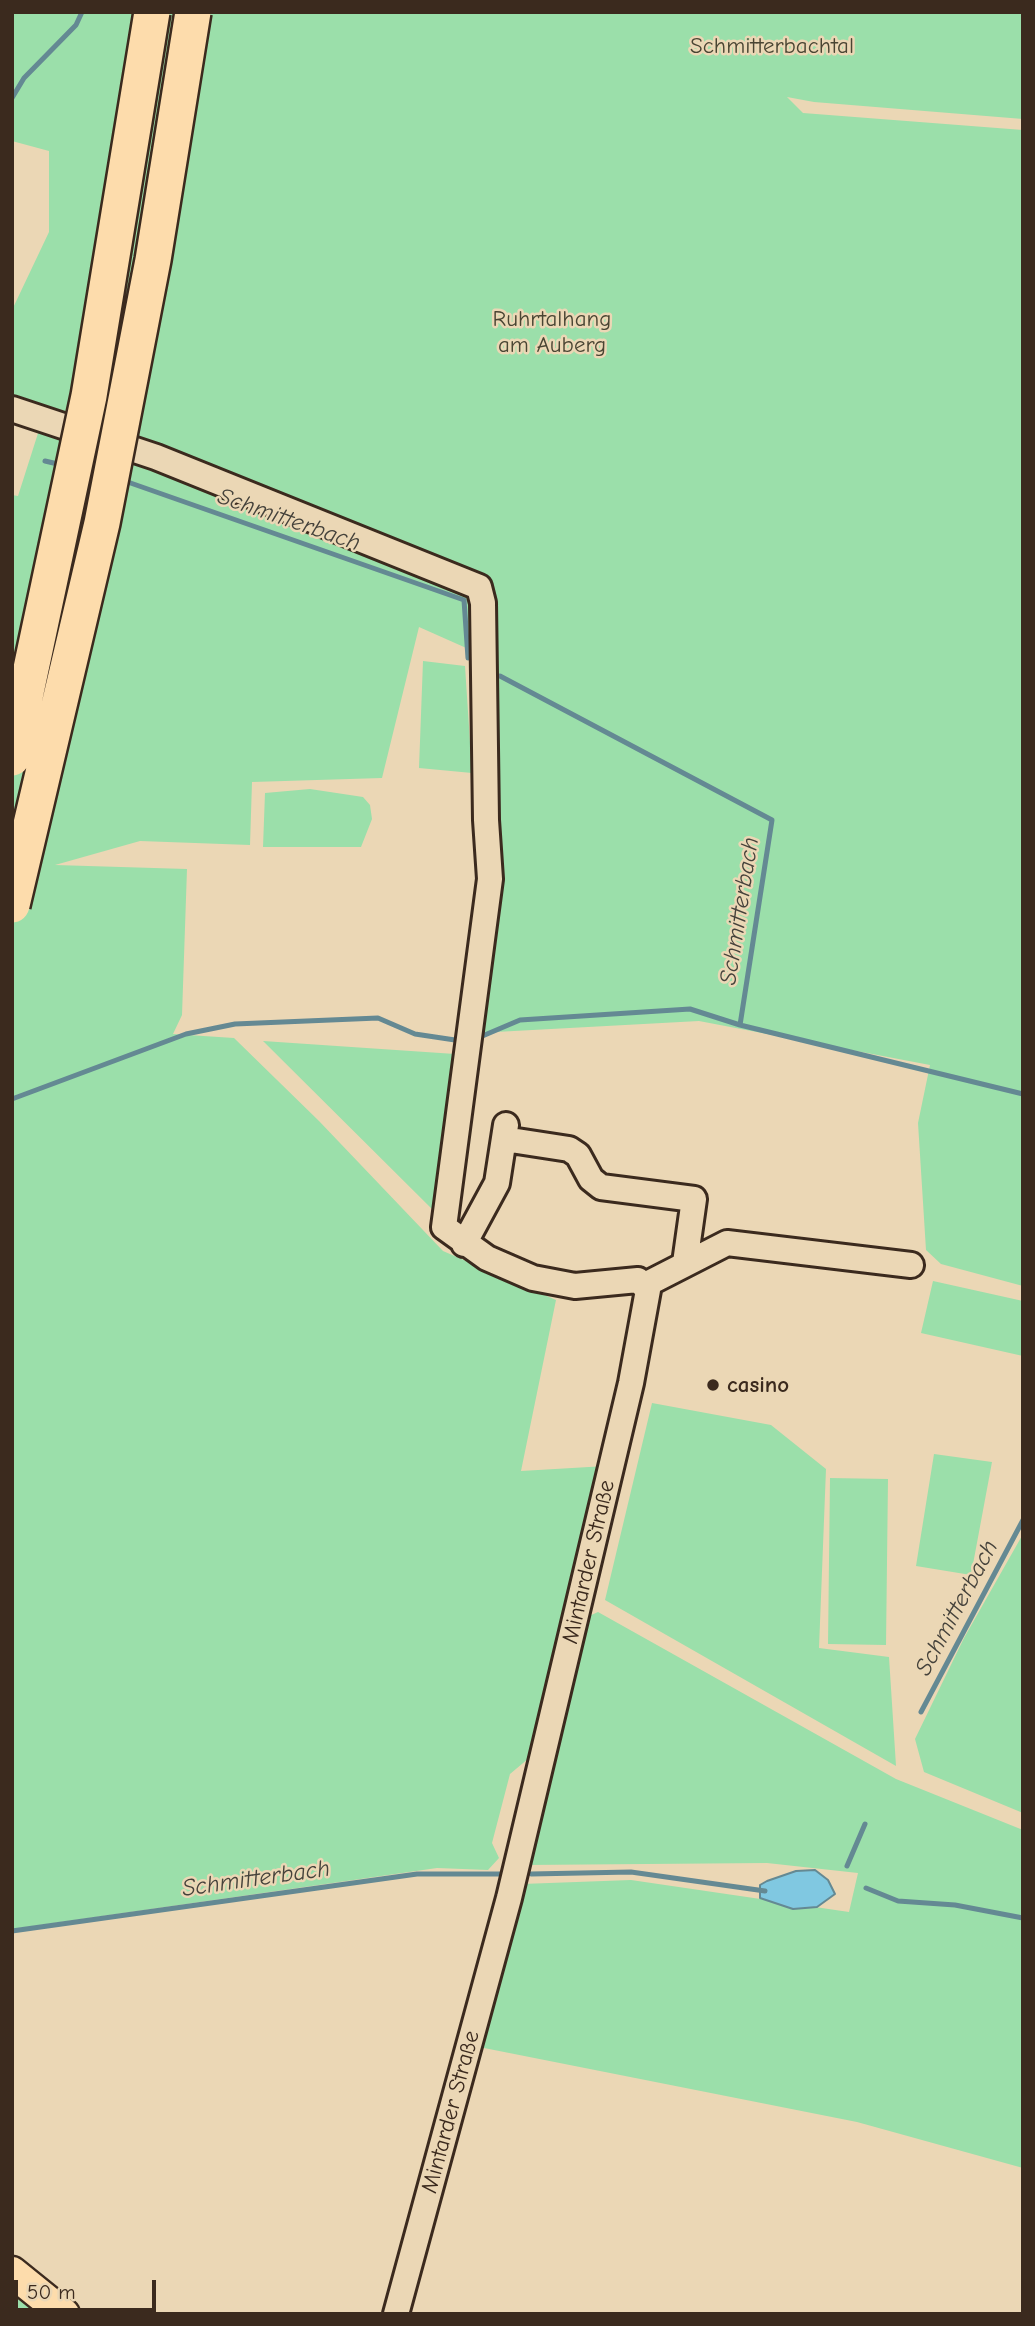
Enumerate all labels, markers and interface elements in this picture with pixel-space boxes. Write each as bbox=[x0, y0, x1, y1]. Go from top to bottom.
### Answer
park label: Schmitterbachtal bbox=[690, 32, 854, 60]
park label: Ruhrtalhang am Auberg bbox=[493, 305, 611, 359]
water label: Schmitterbach bbox=[214, 482, 364, 558]
water label: Schmitterbach bbox=[714, 835, 766, 987]
place label: casino bbox=[727, 1371, 789, 1399]
marker: casino bbox=[705, 1377, 721, 1393]
street label: Mintarder Straße bbox=[557, 1477, 621, 1647]
water label: Schmitterbach bbox=[909, 1535, 1005, 1681]
water label: Schmitterbach bbox=[180, 1854, 332, 1904]
street label: Mintarder Straße bbox=[416, 2028, 486, 2196]
scale bar bbox=[18, 2266, 159, 2310]
text: 50 m bbox=[27, 2280, 76, 2304]

